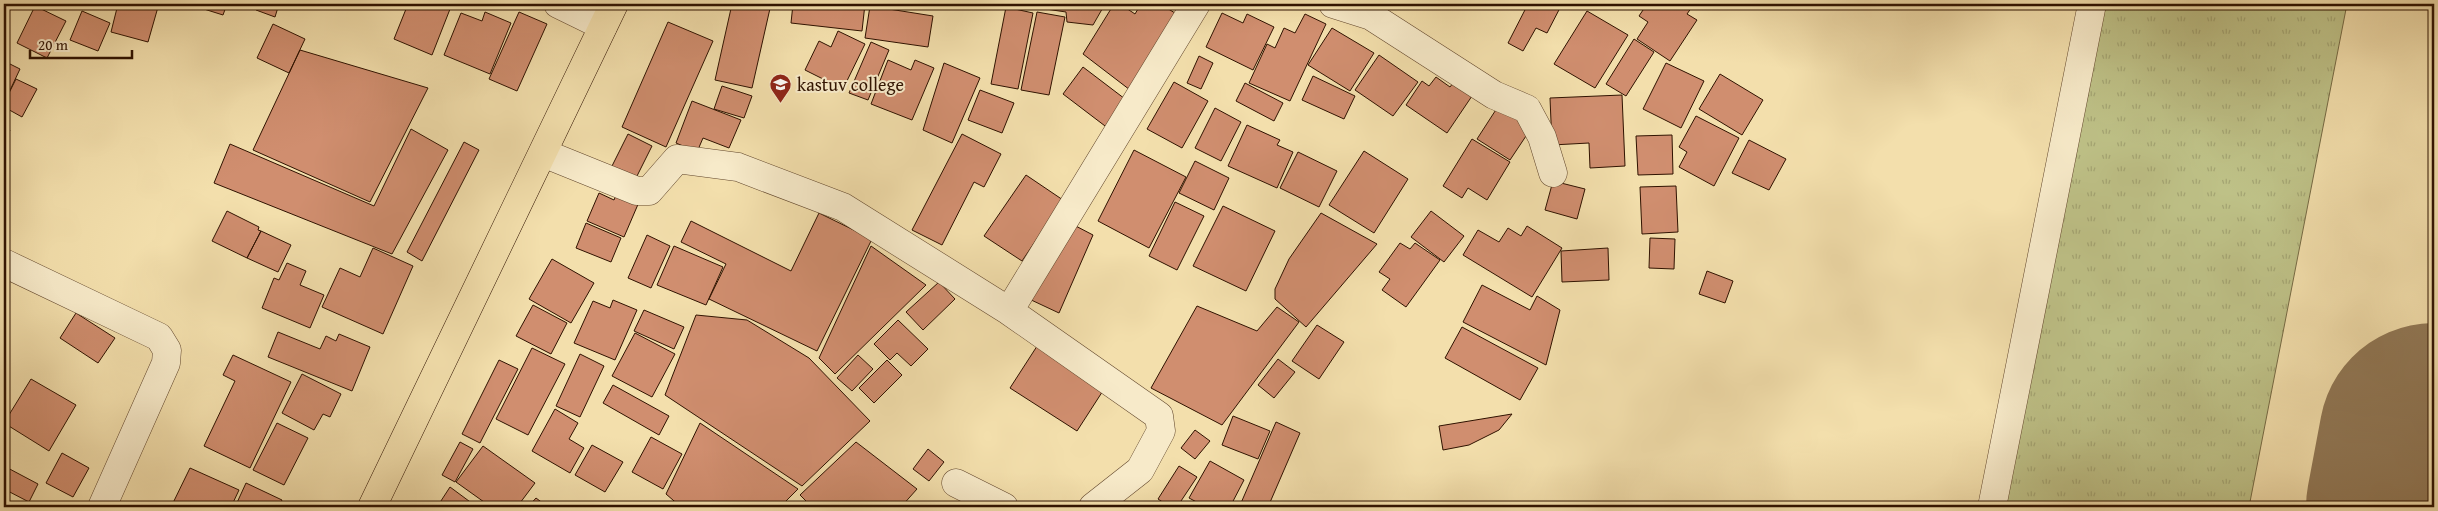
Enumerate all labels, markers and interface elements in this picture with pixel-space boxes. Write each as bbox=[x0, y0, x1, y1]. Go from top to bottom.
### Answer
scale bar bbox=[30, 28, 132, 60]
text: 20 m bbox=[38, 34, 69, 55]
place label: kastuv college bbox=[797, 71, 904, 98]
school or university icon: kastuv college bbox=[769, 73, 793, 104]

